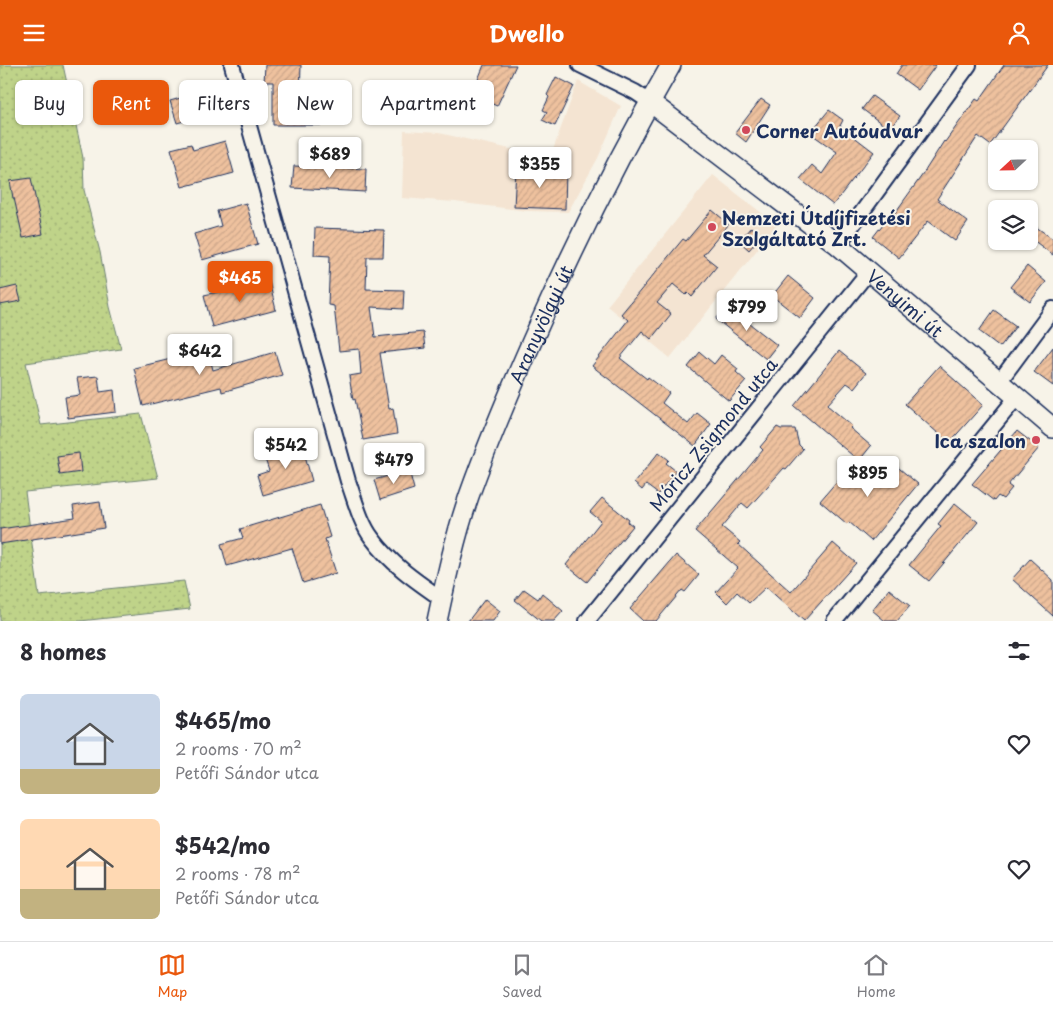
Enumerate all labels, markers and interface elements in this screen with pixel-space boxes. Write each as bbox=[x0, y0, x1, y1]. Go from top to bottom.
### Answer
text: Dwello bbox=[489, 16, 564, 49]
icon: menu bbox=[20, 19, 48, 47]
icon: person bbox=[1005, 19, 1033, 47]
chip: Buy bbox=[15, 80, 83, 125]
chip: Rent bbox=[93, 80, 169, 125]
chip: Filters bbox=[179, 80, 268, 125]
chip: New bbox=[278, 80, 352, 125]
chip: Apartment bbox=[362, 80, 494, 125]
place label: Corner Autóudvar bbox=[756, 117, 924, 144]
marker: Corner Autóudvar bbox=[740, 124, 752, 136]
pin: $689 bbox=[300, 137, 360, 179]
north arrow bbox=[988, 140, 1038, 190]
map controls bbox=[988, 140, 1038, 250]
text: $689 bbox=[309, 141, 351, 165]
pin: $355 bbox=[510, 147, 570, 189]
text: $355 bbox=[519, 151, 561, 175]
button: layers bbox=[988, 200, 1038, 250]
place label: Nemzeti Útdíjfizetési Szolgáltató Zrt. bbox=[722, 204, 911, 252]
marker: Nemzeti Útdíjfizetési Szolgáltató Zrt. bbox=[706, 221, 718, 233]
street label: Aranyvölgyi út bbox=[501, 260, 578, 388]
pin: $465 bbox=[210, 261, 270, 303]
street label: Venyimi út bbox=[862, 262, 950, 343]
text: $465 bbox=[219, 265, 261, 289]
pin: $799 bbox=[717, 289, 777, 332]
text: $799 bbox=[728, 294, 766, 318]
pin: $642 bbox=[170, 333, 230, 376]
text: $642 bbox=[178, 338, 222, 362]
street label: Móricz Zsigmond utca bbox=[642, 351, 784, 517]
pin: $542 bbox=[256, 427, 316, 470]
place label: Ica szalon bbox=[935, 427, 1026, 454]
text: $542 bbox=[265, 432, 307, 456]
marker: Ica szalon bbox=[1030, 434, 1042, 446]
pin: $479 bbox=[364, 443, 424, 485]
text: $479 bbox=[375, 447, 413, 471]
pin: $895 bbox=[838, 455, 898, 498]
text: $895 bbox=[848, 460, 888, 484]
text: 8 homes bbox=[20, 635, 106, 667]
icon: filters bbox=[1005, 637, 1033, 665]
text: $465/mo bbox=[175, 704, 271, 736]
icon: home bbox=[60, 714, 120, 774]
icon: heart bbox=[1005, 730, 1033, 758]
text: 2 rooms · 70 m² bbox=[175, 736, 302, 760]
text: Petőfi Sándor utca bbox=[175, 760, 319, 784]
text: $542/mo bbox=[175, 829, 270, 861]
icon: home bbox=[60, 839, 120, 899]
icon: heart bbox=[1005, 855, 1033, 883]
text: 2 rooms · 78 m² bbox=[175, 861, 301, 885]
text: Petőfi Sándor utca bbox=[175, 885, 319, 909]
tab: Map bbox=[157, 951, 187, 1002]
tab: Saved bbox=[502, 951, 542, 1002]
tab: Home bbox=[857, 951, 896, 1002]

